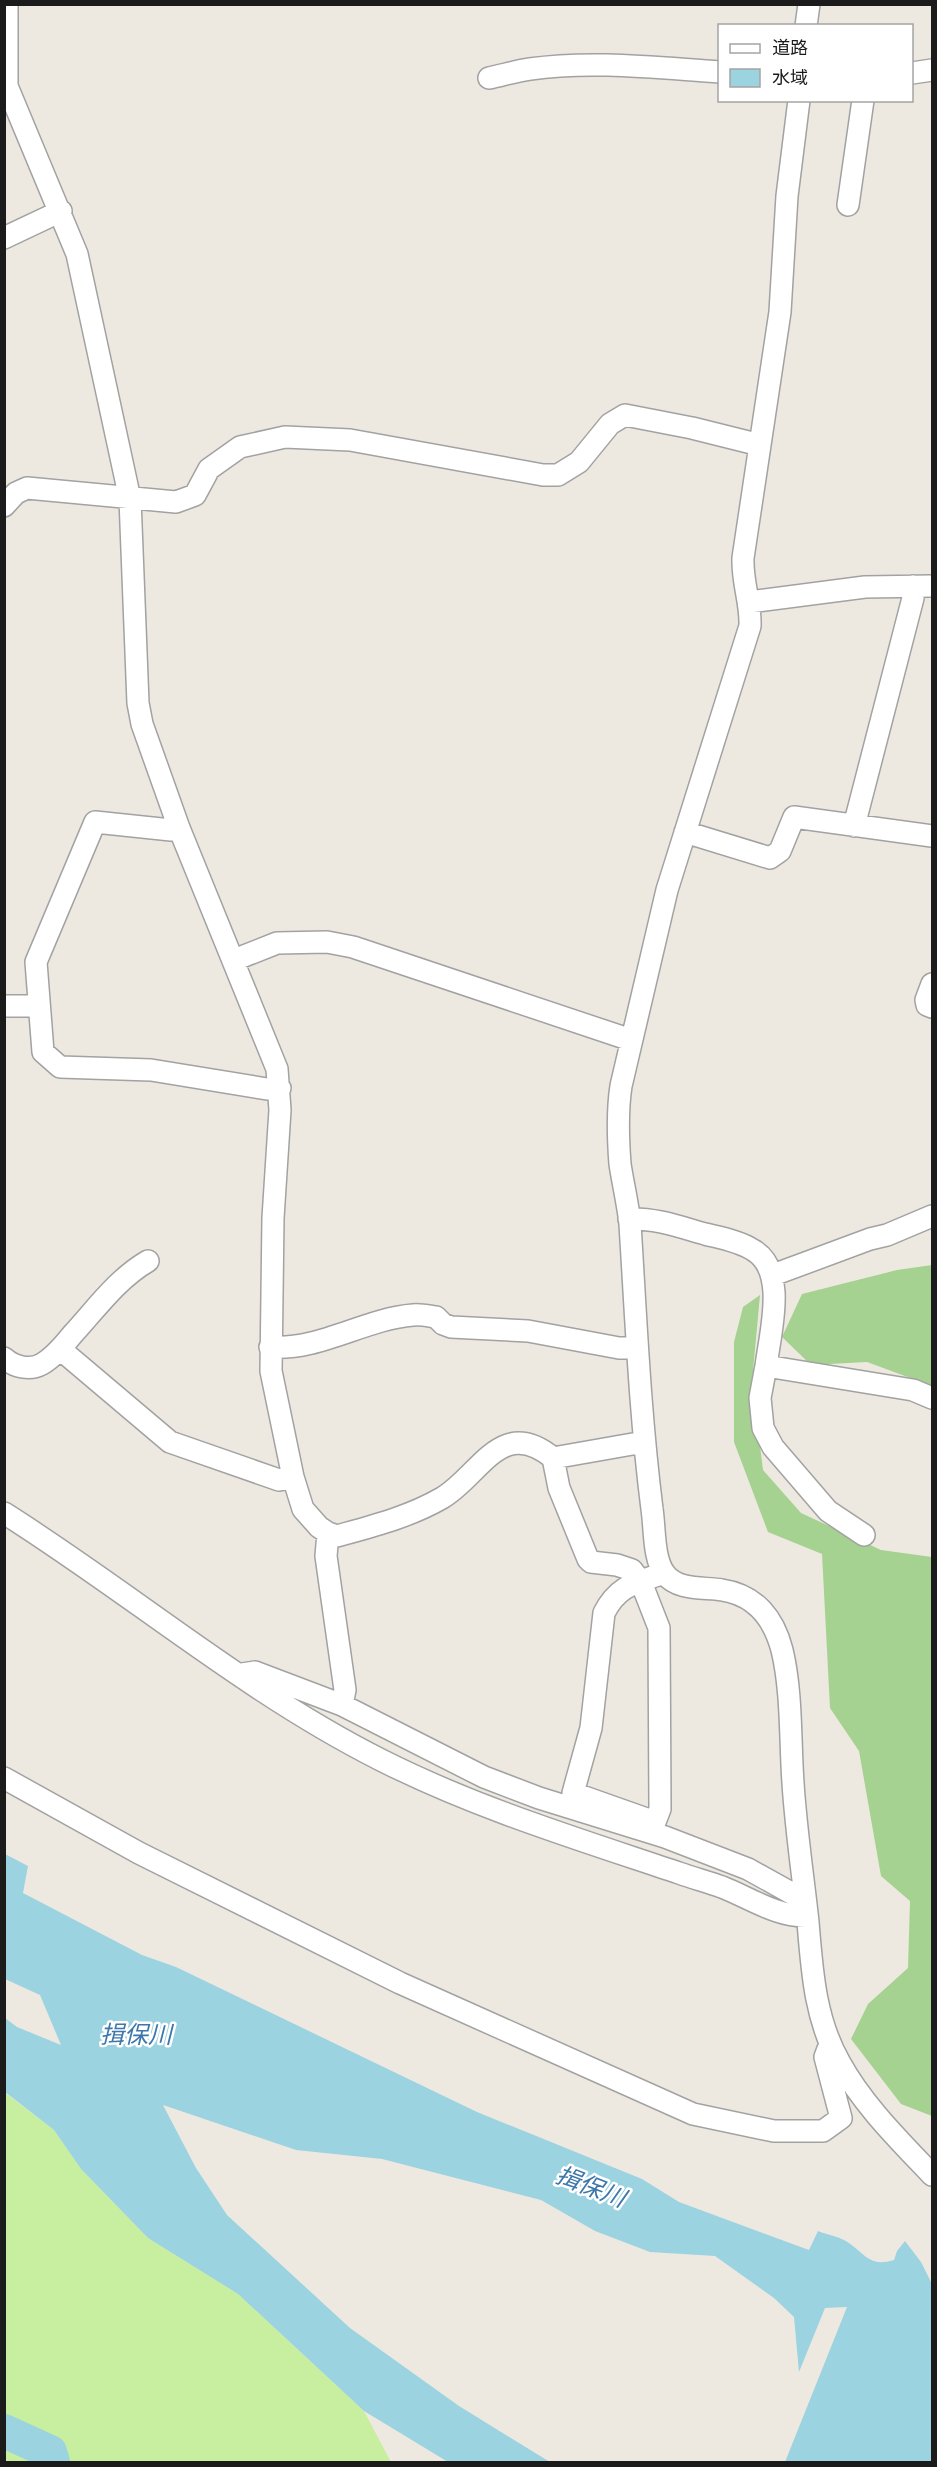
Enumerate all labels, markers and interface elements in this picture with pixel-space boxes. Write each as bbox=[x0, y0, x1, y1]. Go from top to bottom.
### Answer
legend bbox=[718, 24, 913, 102]
text: 道路 bbox=[772, 36, 808, 59]
text: 水域 bbox=[772, 66, 808, 89]
water label: 揖保川 bbox=[100, 2019, 175, 2049]
water label: 揖保川 bbox=[552, 2159, 633, 2214]

